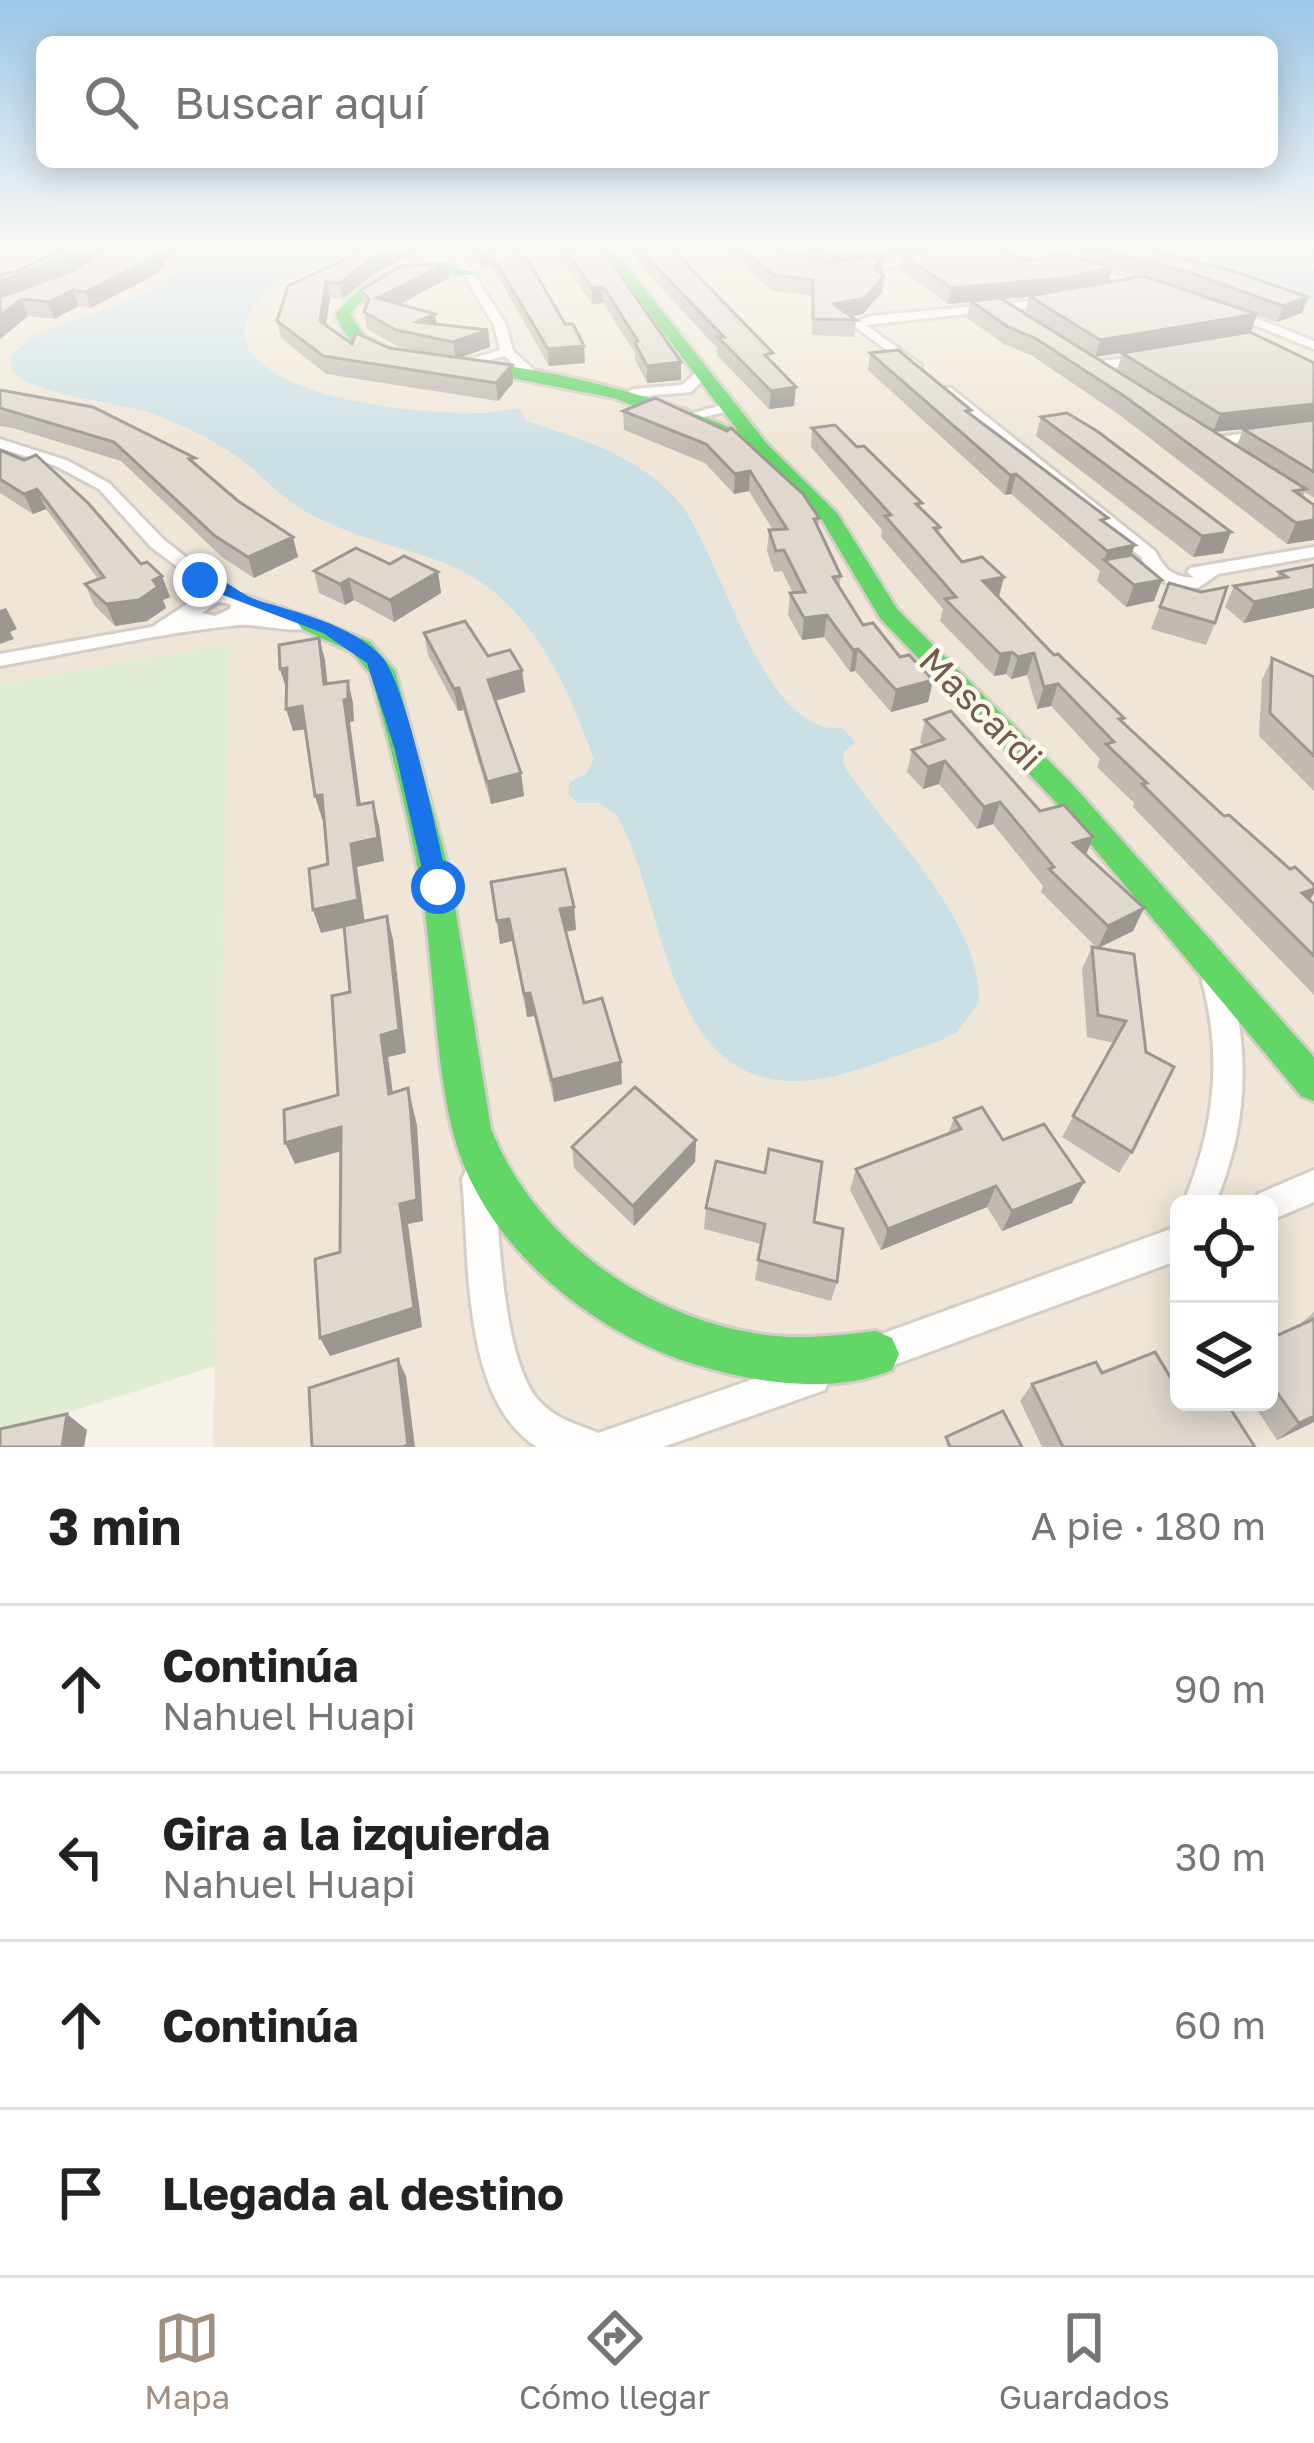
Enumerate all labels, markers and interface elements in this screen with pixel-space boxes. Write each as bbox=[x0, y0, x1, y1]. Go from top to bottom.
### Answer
search box bbox=[36, 36, 1278, 168]
icon: search bbox=[78, 69, 144, 135]
text: Buscar aquí bbox=[174, 75, 426, 129]
route end bbox=[173, 553, 227, 607]
street label: Mascardi bbox=[911, 638, 1052, 779]
route start bbox=[411, 860, 465, 914]
map controls bbox=[1170, 1195, 1278, 1411]
button: locate bbox=[1170, 1195, 1278, 1303]
button: layers bbox=[1170, 1303, 1278, 1411]
text: 3 min bbox=[48, 1495, 181, 1556]
text: A pie · 180 m bbox=[1031, 1502, 1266, 1549]
text: Continúa bbox=[162, 1638, 359, 1692]
icon: ahead bbox=[48, 1656, 114, 1722]
text: 90 m bbox=[1174, 1665, 1266, 1712]
text: Nahuel Huapi bbox=[162, 1692, 416, 1739]
text: Gira a la izquierda bbox=[162, 1806, 550, 1860]
icon: left bbox=[48, 1824, 114, 1890]
text: 30 m bbox=[1175, 1833, 1266, 1880]
text: Nahuel Huapi bbox=[162, 1860, 416, 1907]
icon: ahead bbox=[48, 1992, 114, 2058]
text: Continúa bbox=[162, 1998, 359, 2052]
text: 60 m bbox=[1174, 2001, 1266, 2048]
icon: arrive bbox=[48, 2160, 114, 2226]
text: Llegada al destino bbox=[162, 2166, 564, 2220]
tab: Mapa bbox=[144, 2305, 230, 2416]
tab: Cómo llegar bbox=[519, 2305, 710, 2416]
tab: Guardados bbox=[999, 2305, 1170, 2416]

